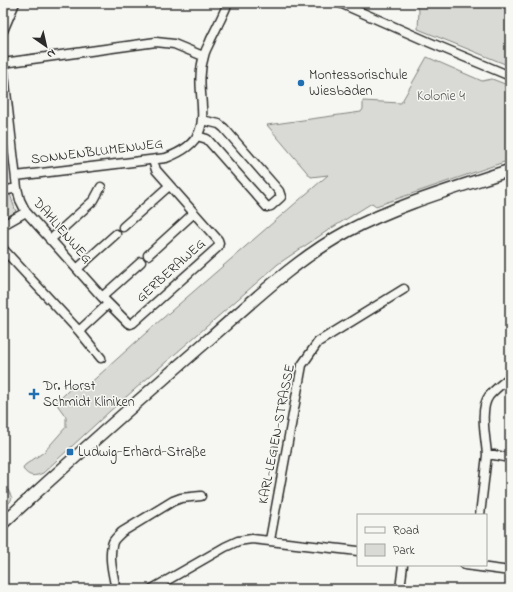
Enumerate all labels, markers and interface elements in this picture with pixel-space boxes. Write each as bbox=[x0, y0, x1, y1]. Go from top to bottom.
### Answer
north arrow bbox=[26, 26, 66, 66]
text: N bbox=[43, 45, 59, 62]
place label: Montessorischule Wiesbaden bbox=[309, 65, 408, 102]
marker: Montessorischule Wiesbaden bbox=[296, 78, 306, 88]
park label: Kolonie 4 bbox=[417, 86, 465, 107]
street label: SONNENBLUMENWEG bbox=[30, 133, 165, 171]
street label: DAHLIENWEG bbox=[27, 193, 97, 269]
street label: GERBERAWEG bbox=[132, 234, 211, 308]
street label: KARL-LEGIEN-STRASSE bbox=[253, 362, 301, 506]
place label: Dr. Horst Schmidt Kliniken bbox=[42, 376, 135, 413]
marker: Dr. Horst Schmidt Kliniken bbox=[28, 388, 40, 400]
place label: Ludwig-Erhard-Straße bbox=[78, 442, 207, 464]
marker: Ludwig-Erhard-Straße bbox=[65, 447, 75, 457]
legend bbox=[357, 514, 487, 566]
text: Road bbox=[393, 522, 419, 540]
text: Park bbox=[393, 542, 415, 560]

